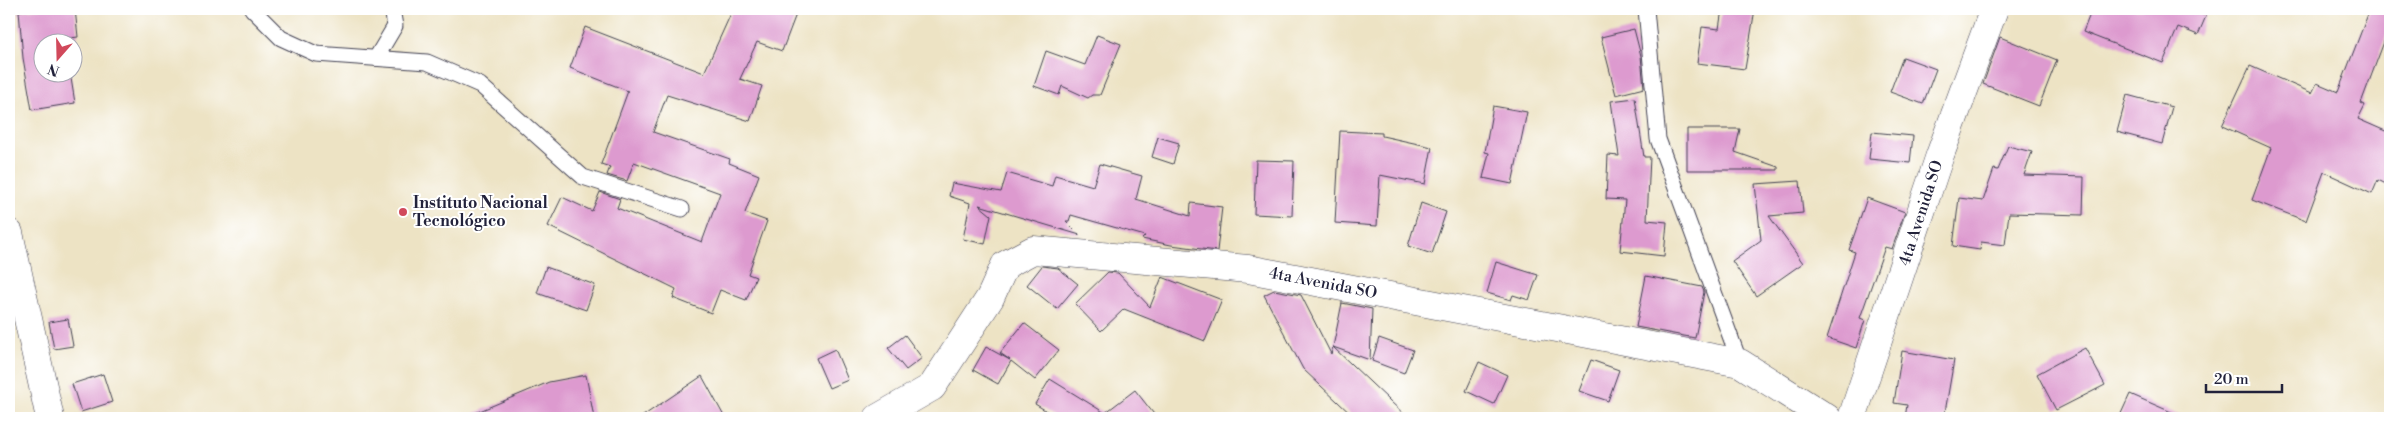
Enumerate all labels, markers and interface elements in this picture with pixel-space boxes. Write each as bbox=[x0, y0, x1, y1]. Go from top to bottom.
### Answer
north arrow bbox=[32, 32, 82, 82]
text: N bbox=[46, 59, 62, 80]
street label: 4ta Avenida SO bbox=[1895, 158, 1947, 268]
place label: Instituto Nacional Tecnológico bbox=[413, 193, 548, 231]
marker: Instituto Nacional Tecnológico bbox=[397, 206, 409, 218]
street label: 4ta Avenida SO bbox=[1267, 263, 1379, 303]
scale bar bbox=[2206, 362, 2283, 394]
text: 20 m bbox=[2214, 370, 2249, 389]

